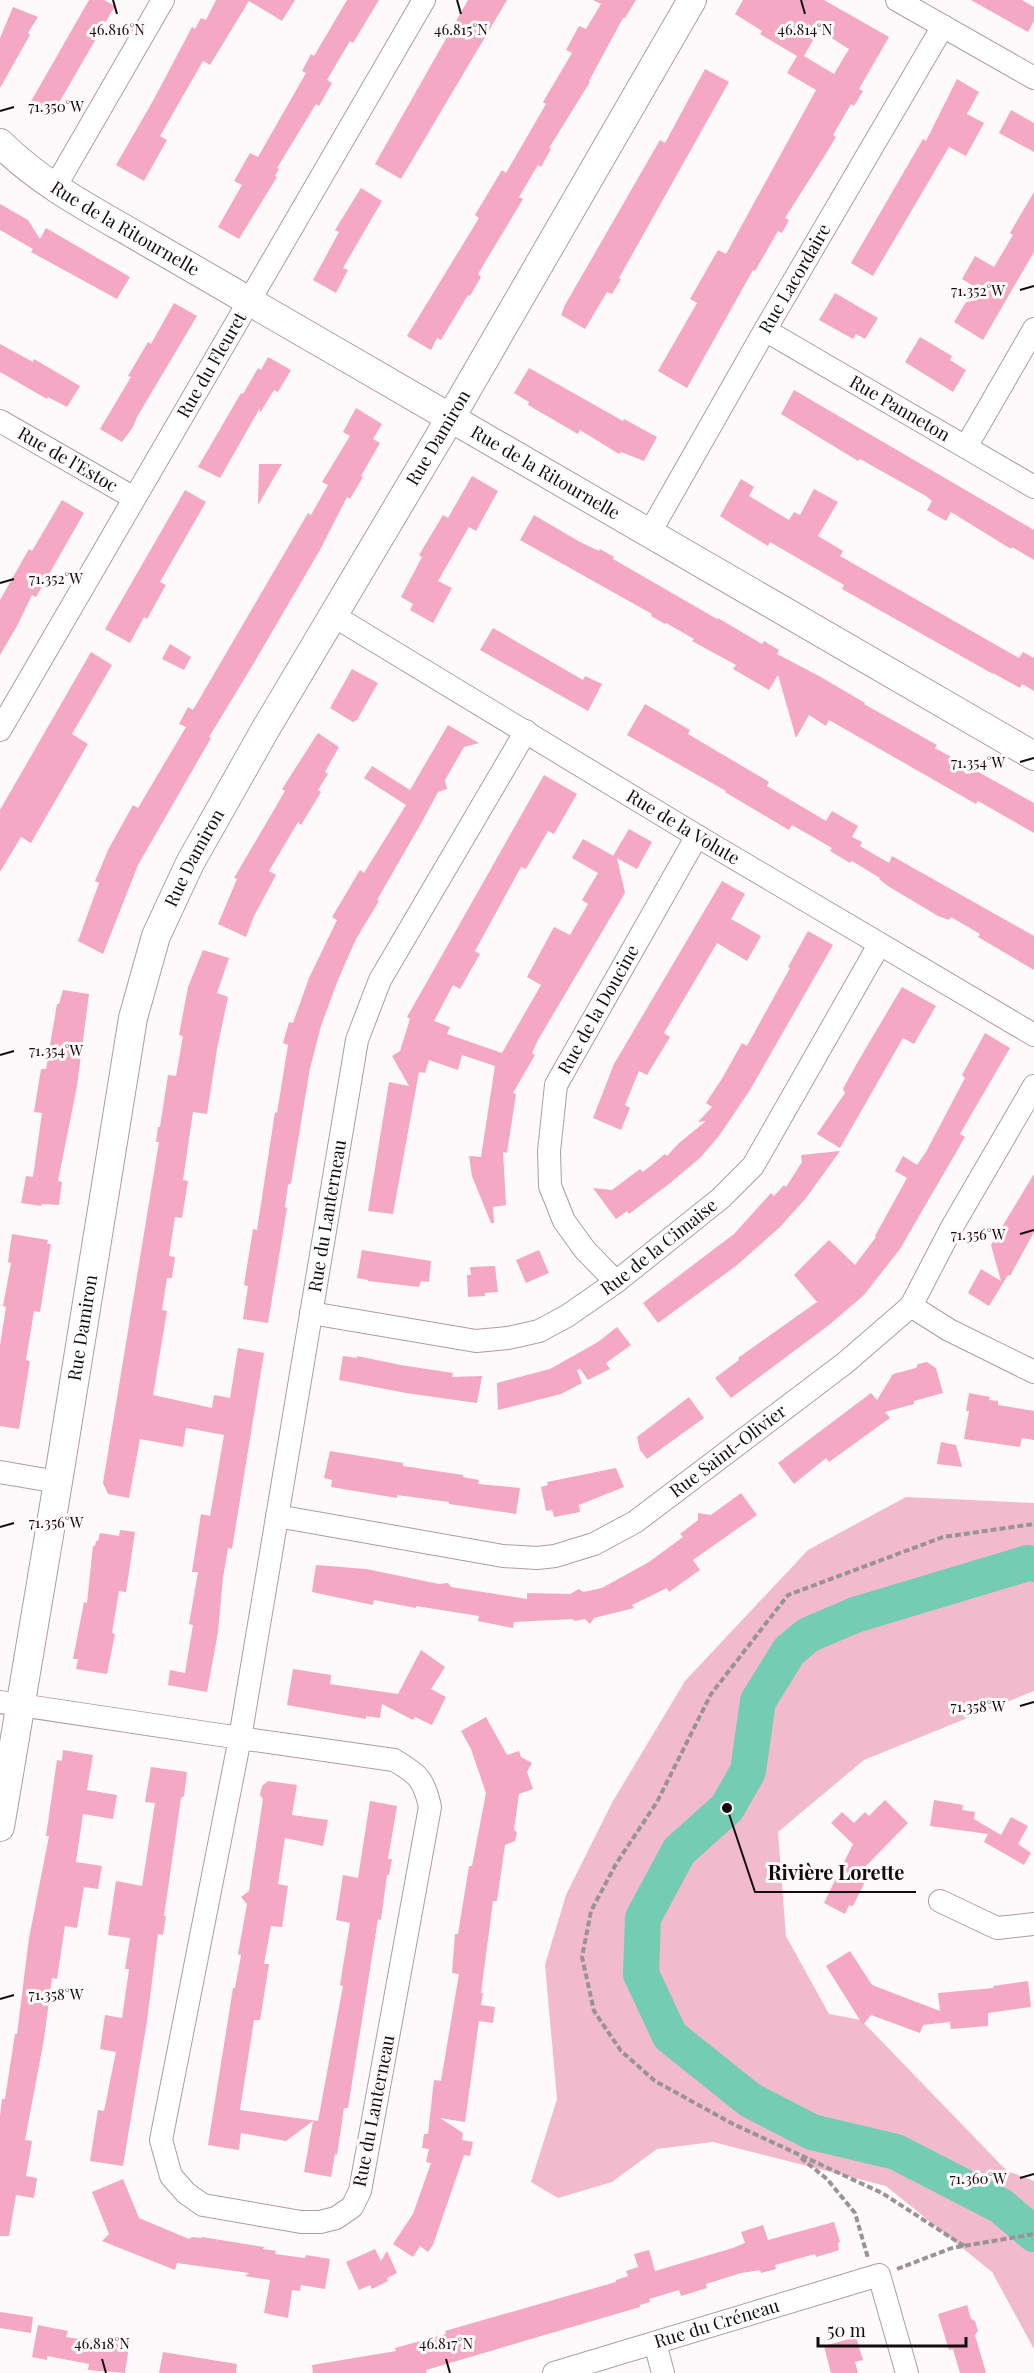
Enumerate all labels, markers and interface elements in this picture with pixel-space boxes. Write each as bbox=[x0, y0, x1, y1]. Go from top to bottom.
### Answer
text: 46.816°N bbox=[89, 19, 145, 39]
text: 46.815°N bbox=[434, 19, 488, 39]
text: 46.814°N bbox=[778, 19, 833, 39]
text: 71.350°W bbox=[28, 96, 84, 116]
street label: Rue de la Ritournelle bbox=[47, 175, 204, 281]
street label: Rue Lacordaire bbox=[753, 219, 836, 337]
text: 71.352°W bbox=[951, 280, 1005, 300]
street label: Rue du Fleuret bbox=[171, 307, 252, 422]
street label: Rue Panneton bbox=[846, 369, 955, 447]
street label: Rue Damiron bbox=[400, 385, 475, 490]
street label: Rue de la Ritournelle bbox=[467, 419, 625, 524]
street label: Rue de l'Estoc bbox=[14, 421, 123, 497]
text: 71.352°W bbox=[29, 568, 83, 588]
text: 71.354°W bbox=[951, 752, 1005, 772]
street label: Rue de la Volute bbox=[622, 783, 745, 870]
street label: Rue Damiron bbox=[158, 804, 229, 910]
street label: Rue de la Doucine bbox=[552, 940, 644, 1078]
text: 71.354°W bbox=[29, 1040, 83, 1060]
street label: Rue du Lanterneau bbox=[302, 1137, 351, 1294]
street label: Rue de la Cimaise bbox=[595, 1193, 722, 1300]
text: 71.356°W bbox=[951, 1224, 1006, 1244]
street label: Rue Damiron bbox=[62, 1273, 102, 1383]
street label: Rue Saint-Olivier bbox=[664, 1399, 791, 1503]
text: 71.356°W bbox=[29, 1512, 84, 1532]
text: 71.358°W bbox=[951, 1696, 1006, 1716]
callout: Rivière Lorette bbox=[755, 1854, 916, 1892]
text: Rivière Lorette bbox=[768, 1858, 904, 1885]
text: 71.358°W bbox=[29, 1984, 84, 2004]
street label: Rue du Lanterneau bbox=[347, 2032, 400, 2189]
text: 71.360°W bbox=[949, 2168, 1007, 2188]
street label: Rue du Créneau bbox=[651, 2293, 782, 2353]
scale bar bbox=[818, 2310, 966, 2348]
text: 50 m bbox=[827, 2318, 866, 2342]
text: 46.818°N bbox=[74, 2333, 130, 2353]
text: 46.817°N bbox=[419, 2333, 473, 2353]

